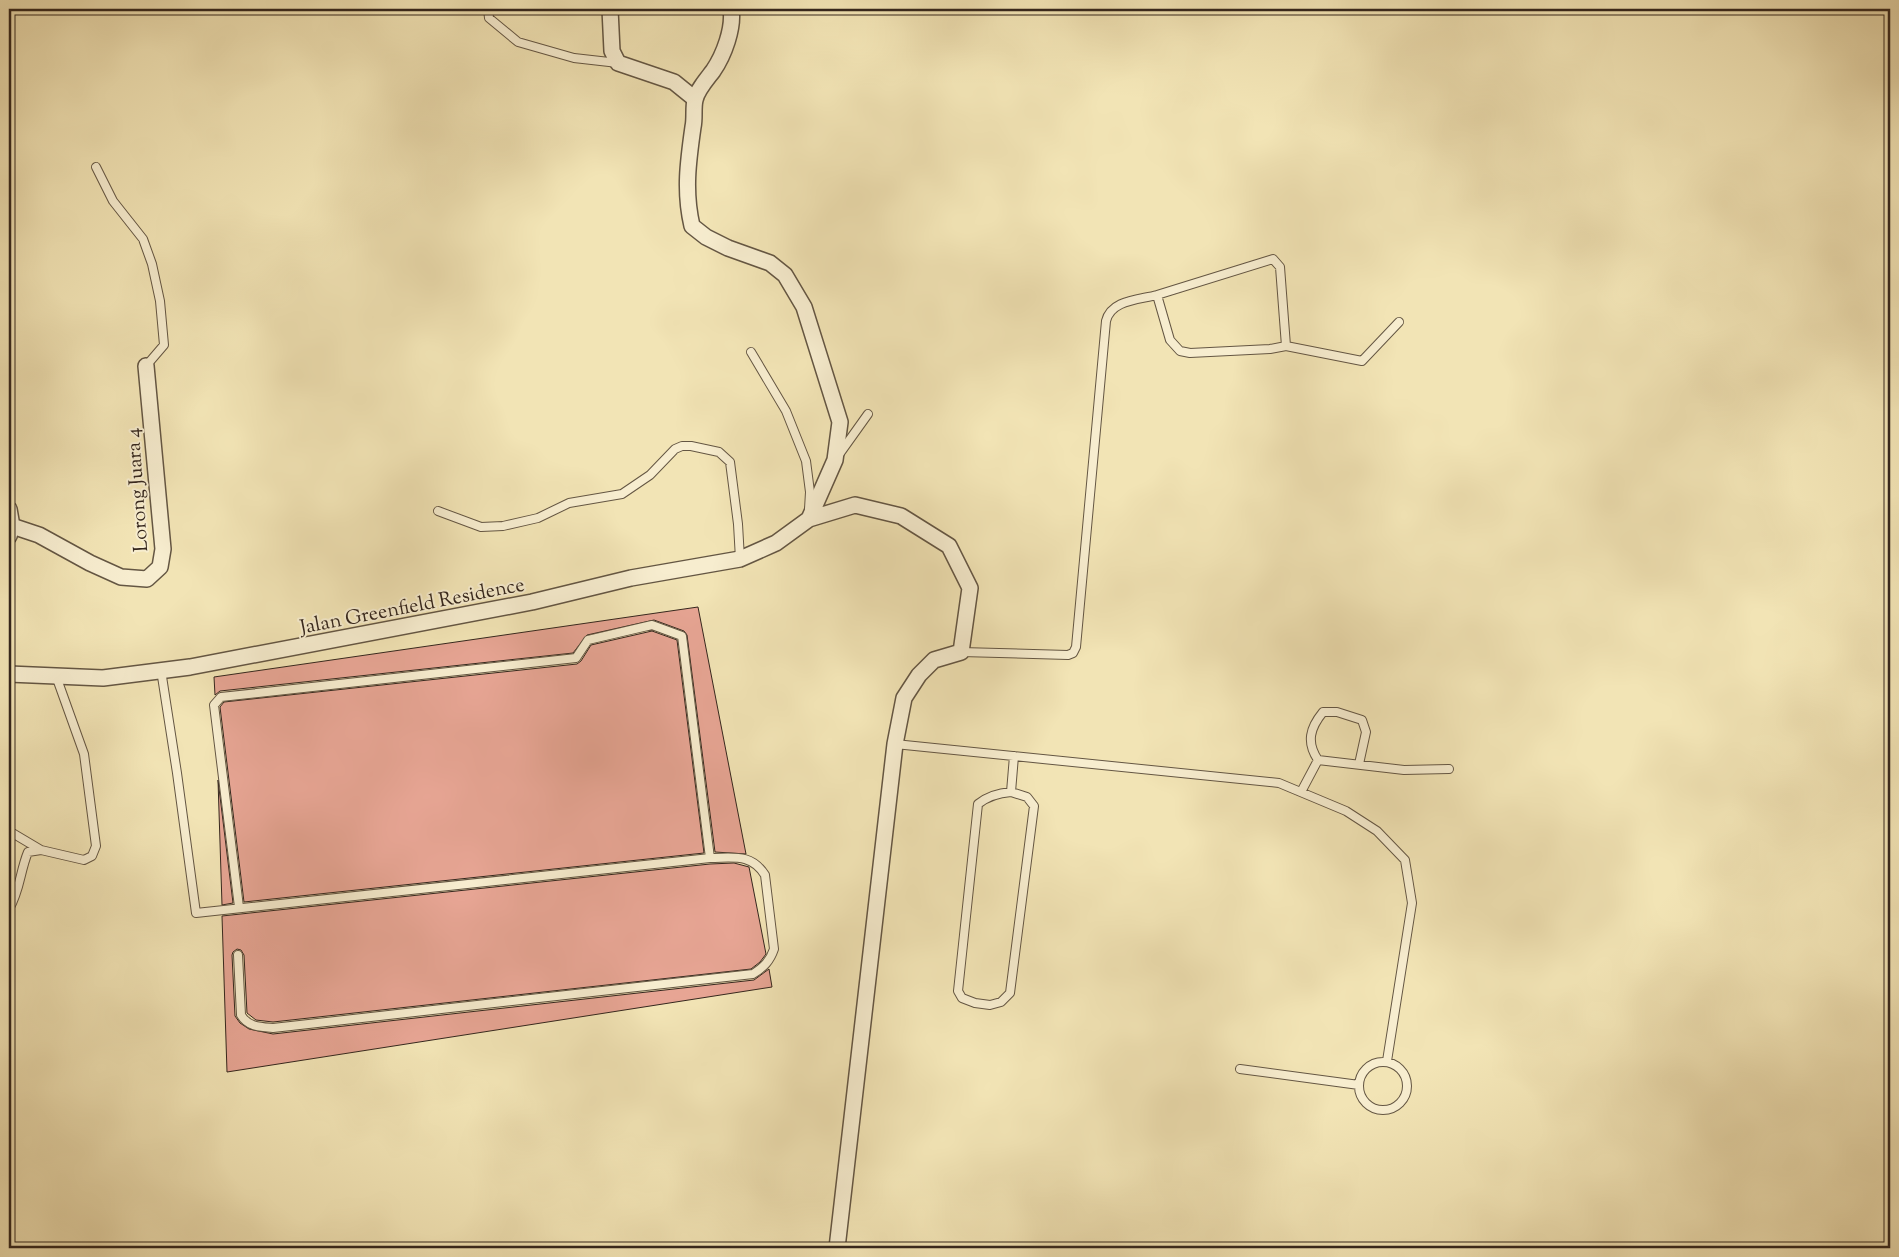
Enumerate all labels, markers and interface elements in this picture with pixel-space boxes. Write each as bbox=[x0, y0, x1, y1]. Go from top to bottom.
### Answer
street label: Lorong Juara 4 bbox=[120, 427, 157, 553]
street label: Jalan Greenfield Residence bbox=[297, 571, 527, 644]

